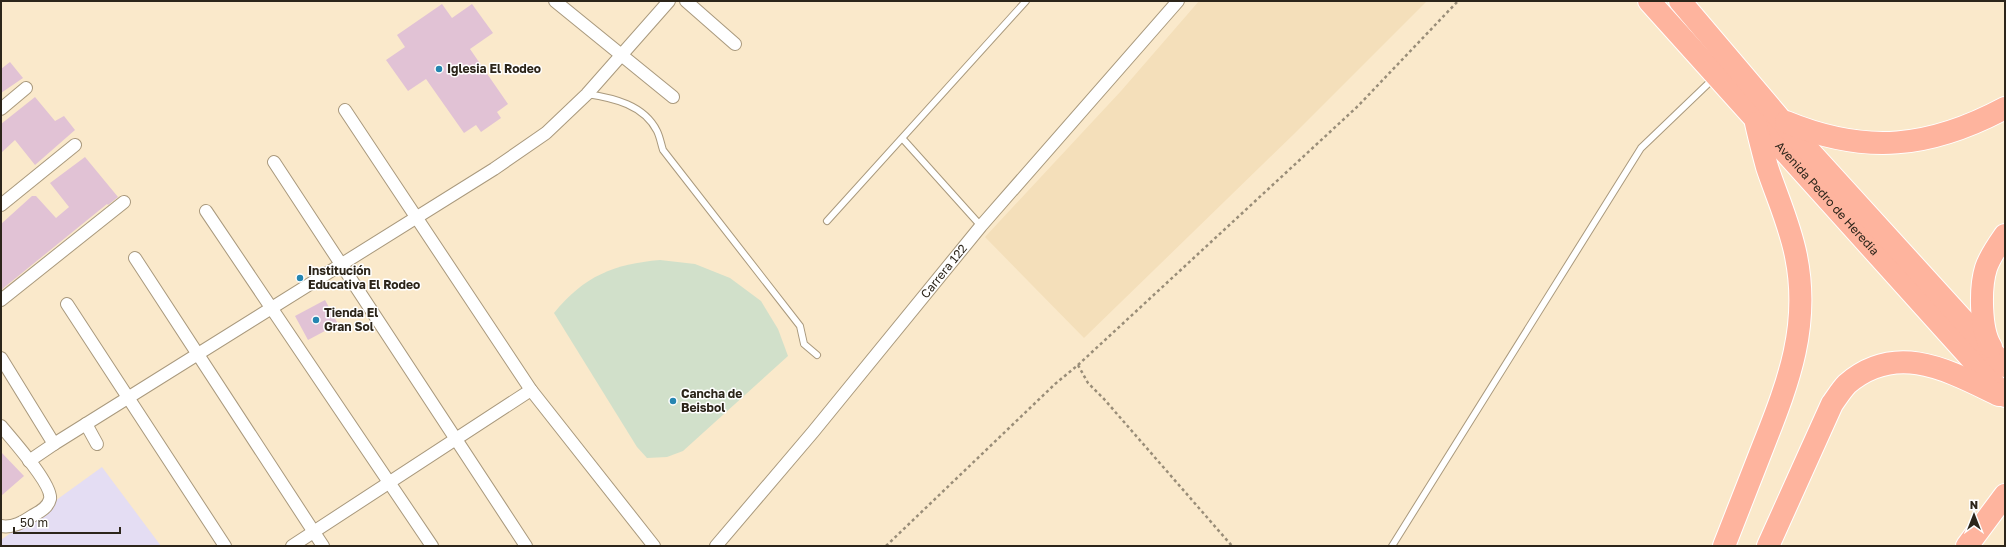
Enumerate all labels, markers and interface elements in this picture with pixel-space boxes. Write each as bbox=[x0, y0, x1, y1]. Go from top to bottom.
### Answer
place label: Iglesia El Rodeo bbox=[447, 61, 541, 76]
marker: Iglesia El Rodeo bbox=[434, 64, 444, 74]
street label: Avenida Pedro de Heredia bbox=[1772, 138, 1883, 258]
street label: Carrera 122 bbox=[917, 241, 970, 301]
place label: Institución Educativa El Rodeo bbox=[308, 263, 420, 292]
marker: Institución Educativa El Rodeo bbox=[295, 273, 305, 283]
place label: Tienda El Gran Sol bbox=[324, 305, 378, 334]
marker: Tienda El Gran Sol bbox=[311, 315, 321, 325]
place label: Cancha de Beisbol bbox=[681, 386, 742, 415]
marker: Cancha de Beisbol bbox=[668, 396, 678, 406]
north arrow bbox=[1954, 495, 1994, 535]
text: N bbox=[1970, 498, 1978, 511]
scale bar bbox=[14, 509, 120, 535]
text: 50 m bbox=[20, 515, 48, 530]

